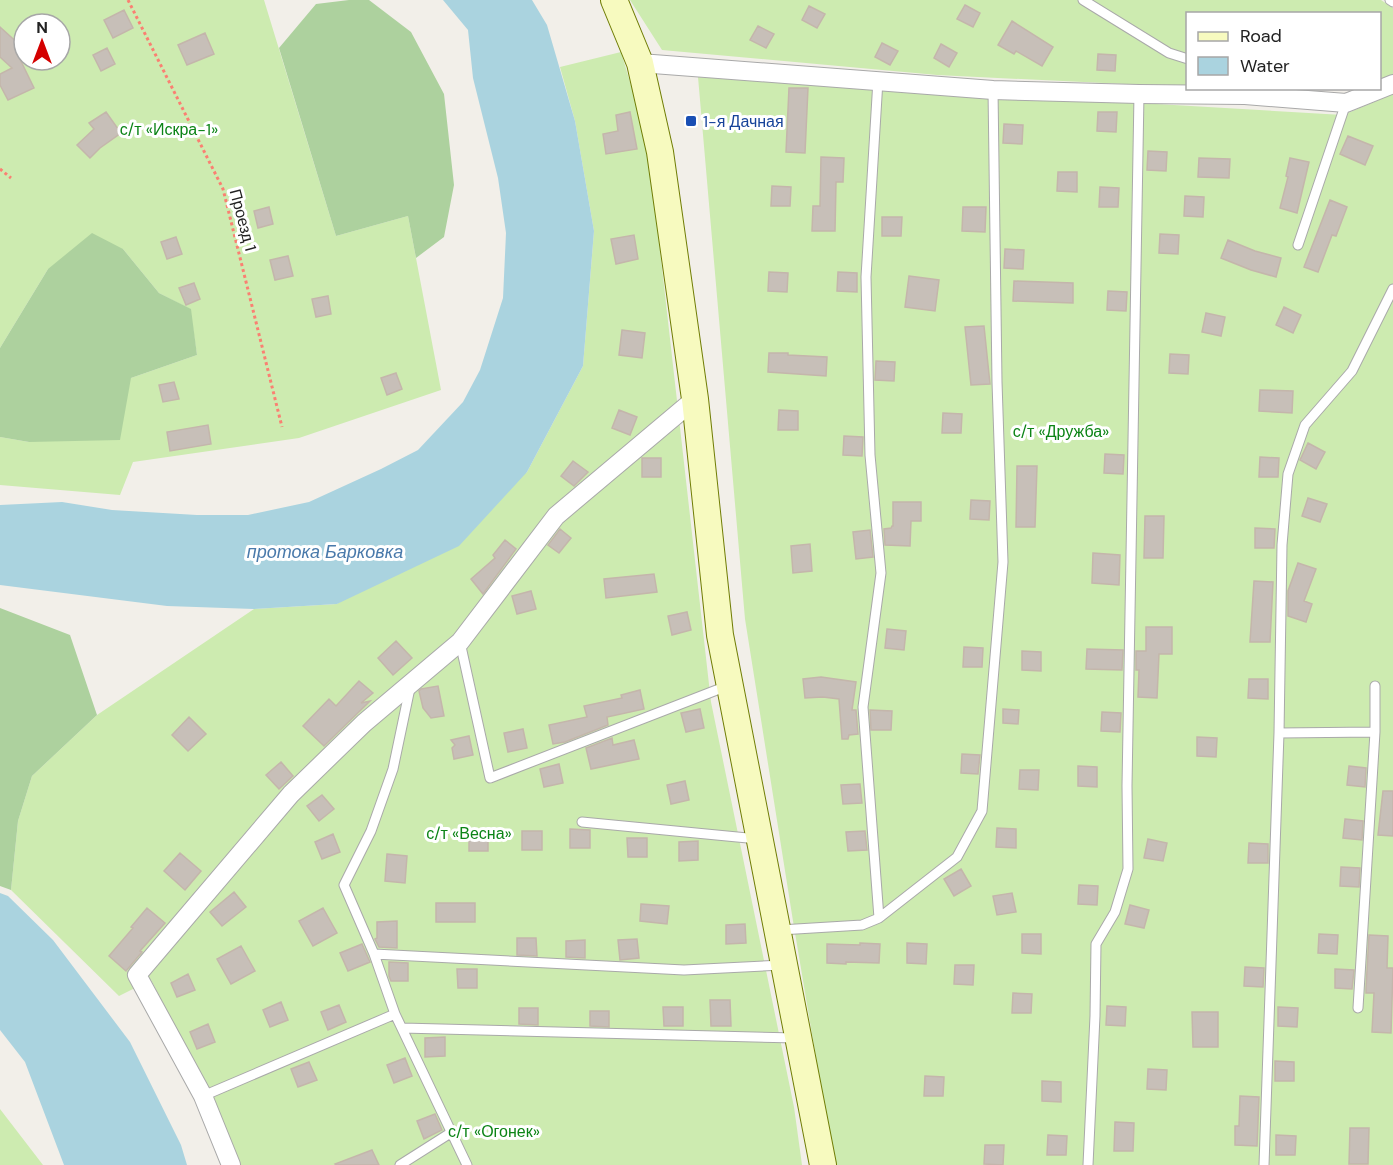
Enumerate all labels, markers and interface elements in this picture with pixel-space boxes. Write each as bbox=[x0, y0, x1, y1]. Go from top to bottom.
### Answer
north arrow bbox=[12, 12, 72, 72]
legend bbox=[1186, 12, 1381, 90]
text: N bbox=[36, 17, 48, 38]
text: Road bbox=[1240, 24, 1282, 48]
text: Water bbox=[1240, 54, 1290, 78]
place label: 1-я Дачная bbox=[703, 111, 784, 132]
marker: 1-я Дачная bbox=[684, 114, 698, 128]
park label: с/т «Искра-1» bbox=[120, 119, 218, 140]
street label: Проезд 1 bbox=[225, 187, 261, 253]
park label: с/т «Дружба» bbox=[1013, 421, 1109, 442]
water label: протока Барковка bbox=[247, 540, 403, 564]
park label: с/т «Весна» bbox=[426, 823, 512, 844]
park label: с/т «Огонек» bbox=[448, 1121, 540, 1142]

